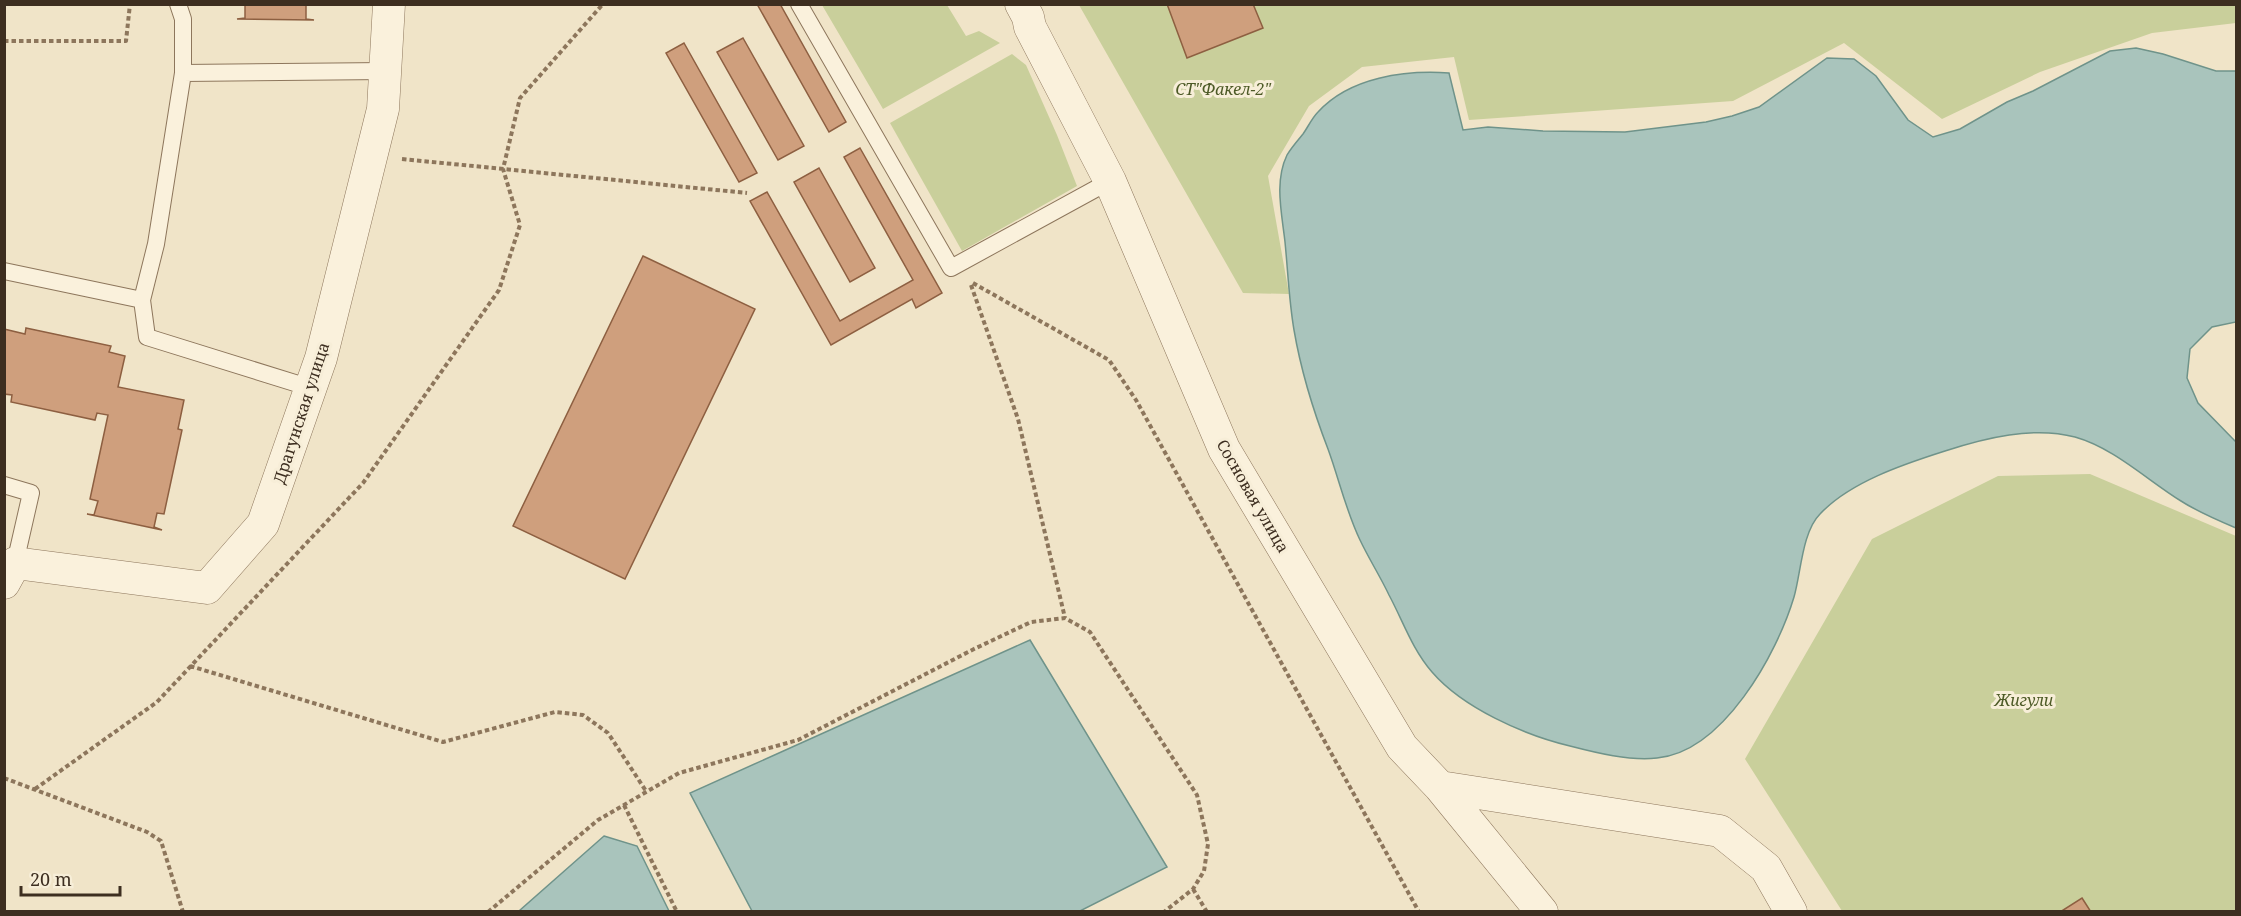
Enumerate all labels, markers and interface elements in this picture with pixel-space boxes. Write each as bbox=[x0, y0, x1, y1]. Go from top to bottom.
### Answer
park label: СТ"Факел-2" bbox=[1175, 78, 1272, 100]
street label: Драгунская улица bbox=[268, 339, 334, 487]
street label: Сосновая улица bbox=[1212, 435, 1294, 557]
park label: Жигули bbox=[1993, 689, 2054, 711]
scale bar bbox=[21, 859, 120, 897]
text: 20 m bbox=[30, 867, 72, 891]

